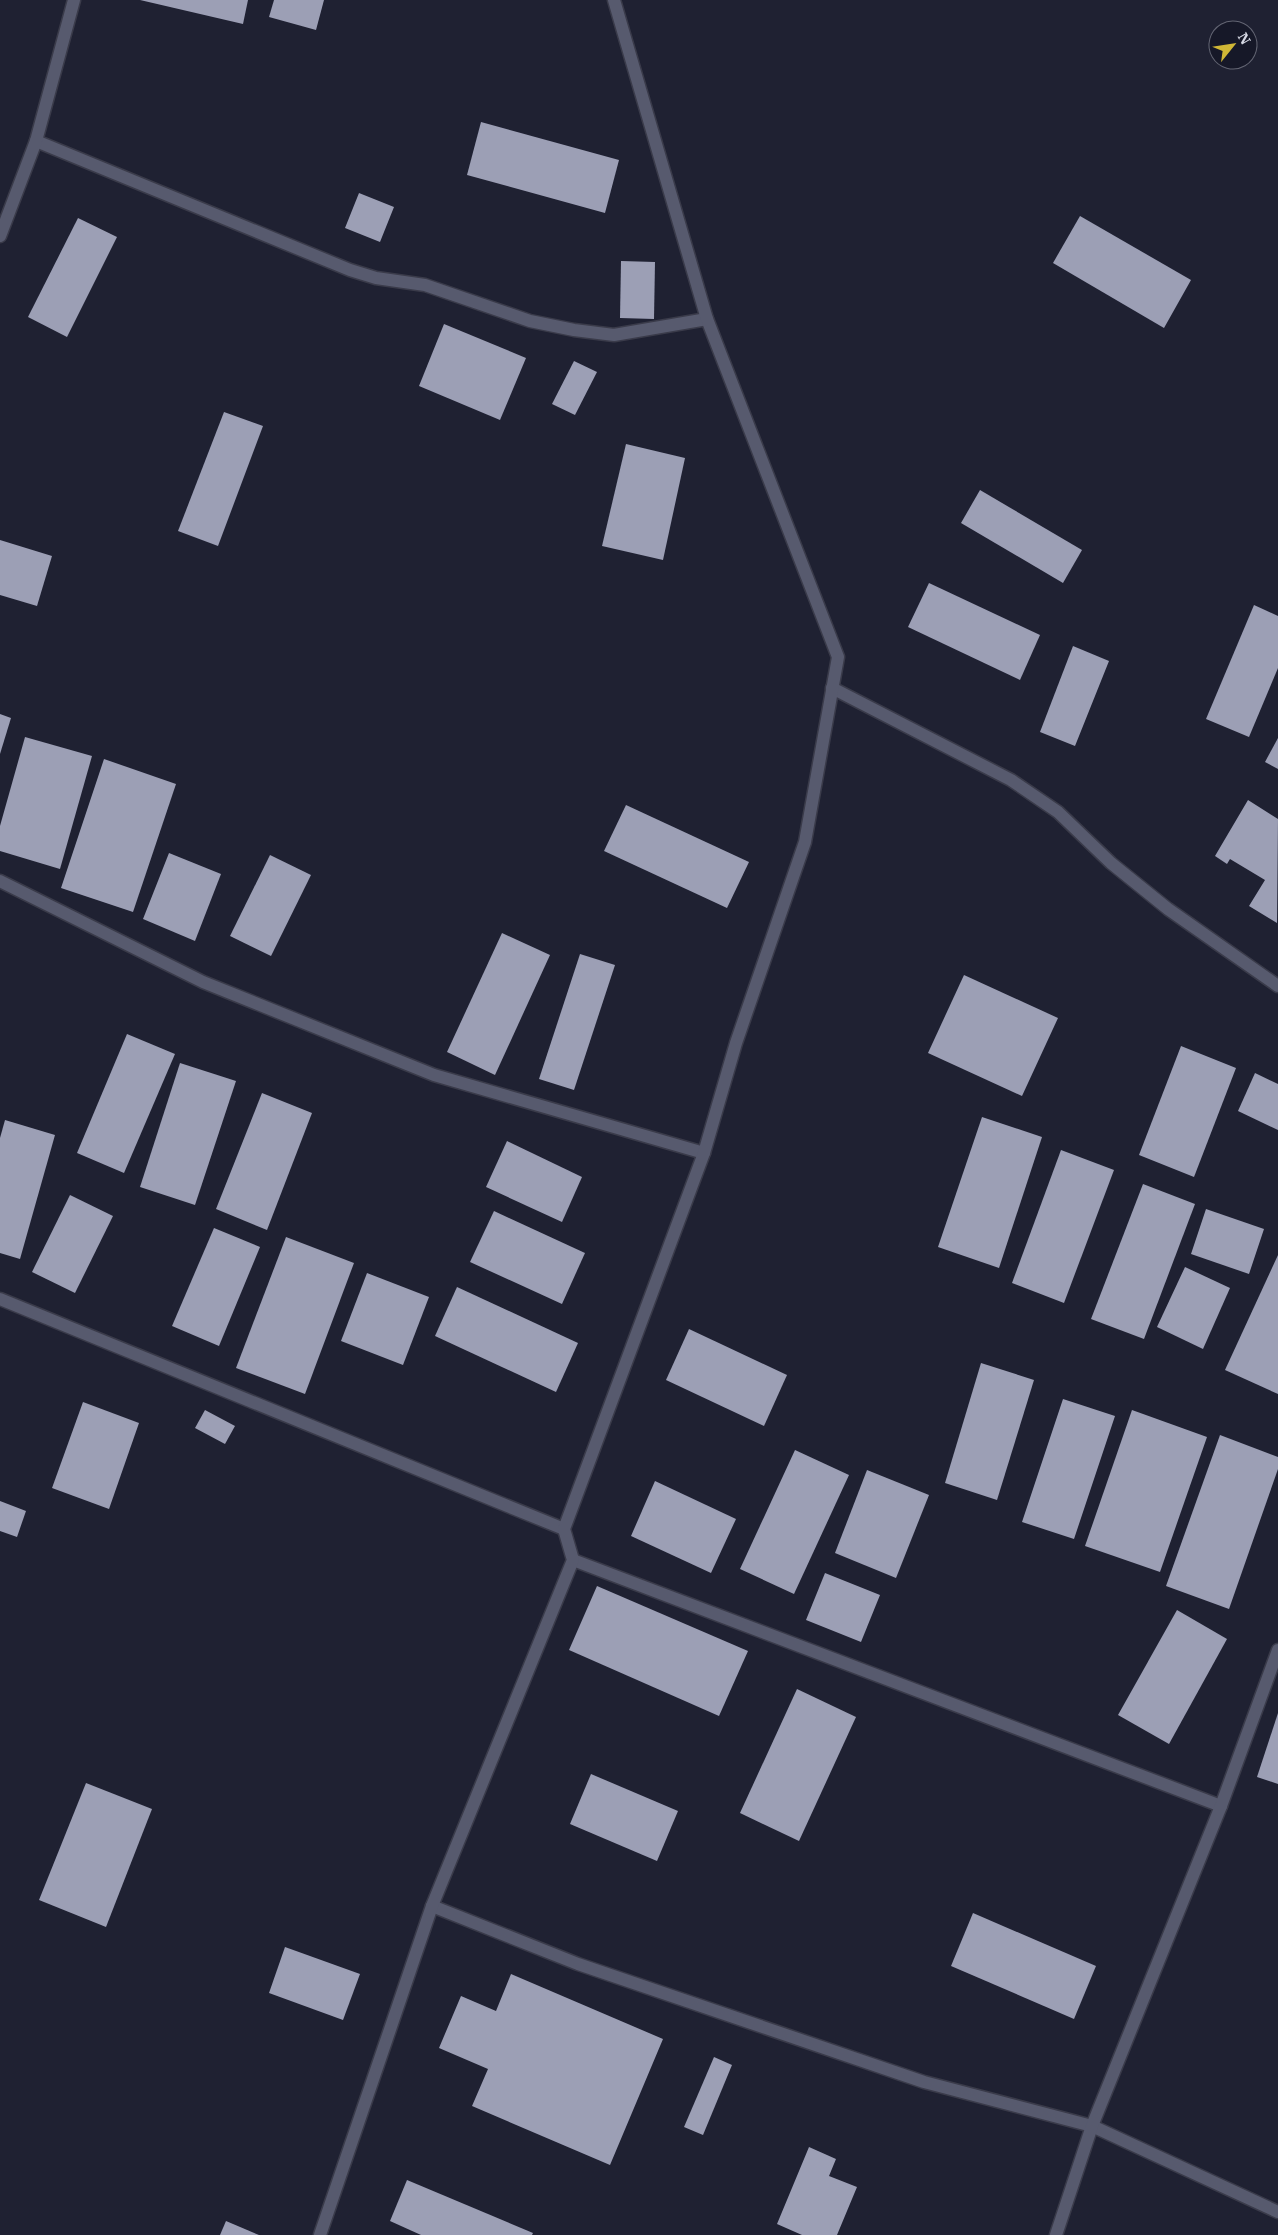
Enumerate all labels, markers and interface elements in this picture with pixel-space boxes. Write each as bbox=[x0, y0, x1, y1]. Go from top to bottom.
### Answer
north arrow bbox=[1208, 20, 1258, 70]
text: N bbox=[1234, 29, 1255, 48]

